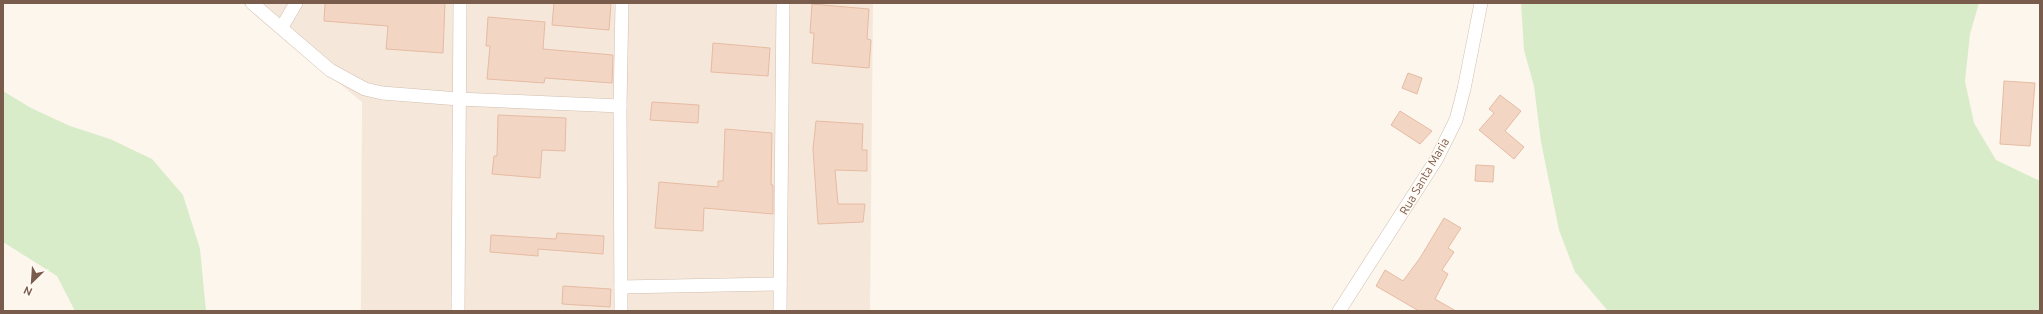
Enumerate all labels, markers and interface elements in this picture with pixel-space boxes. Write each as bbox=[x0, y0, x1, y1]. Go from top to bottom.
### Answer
street label: Rua Santa Maria bbox=[1397, 135, 1451, 217]
north arrow bbox=[12, 262, 52, 302]
text: N bbox=[22, 284, 34, 298]

